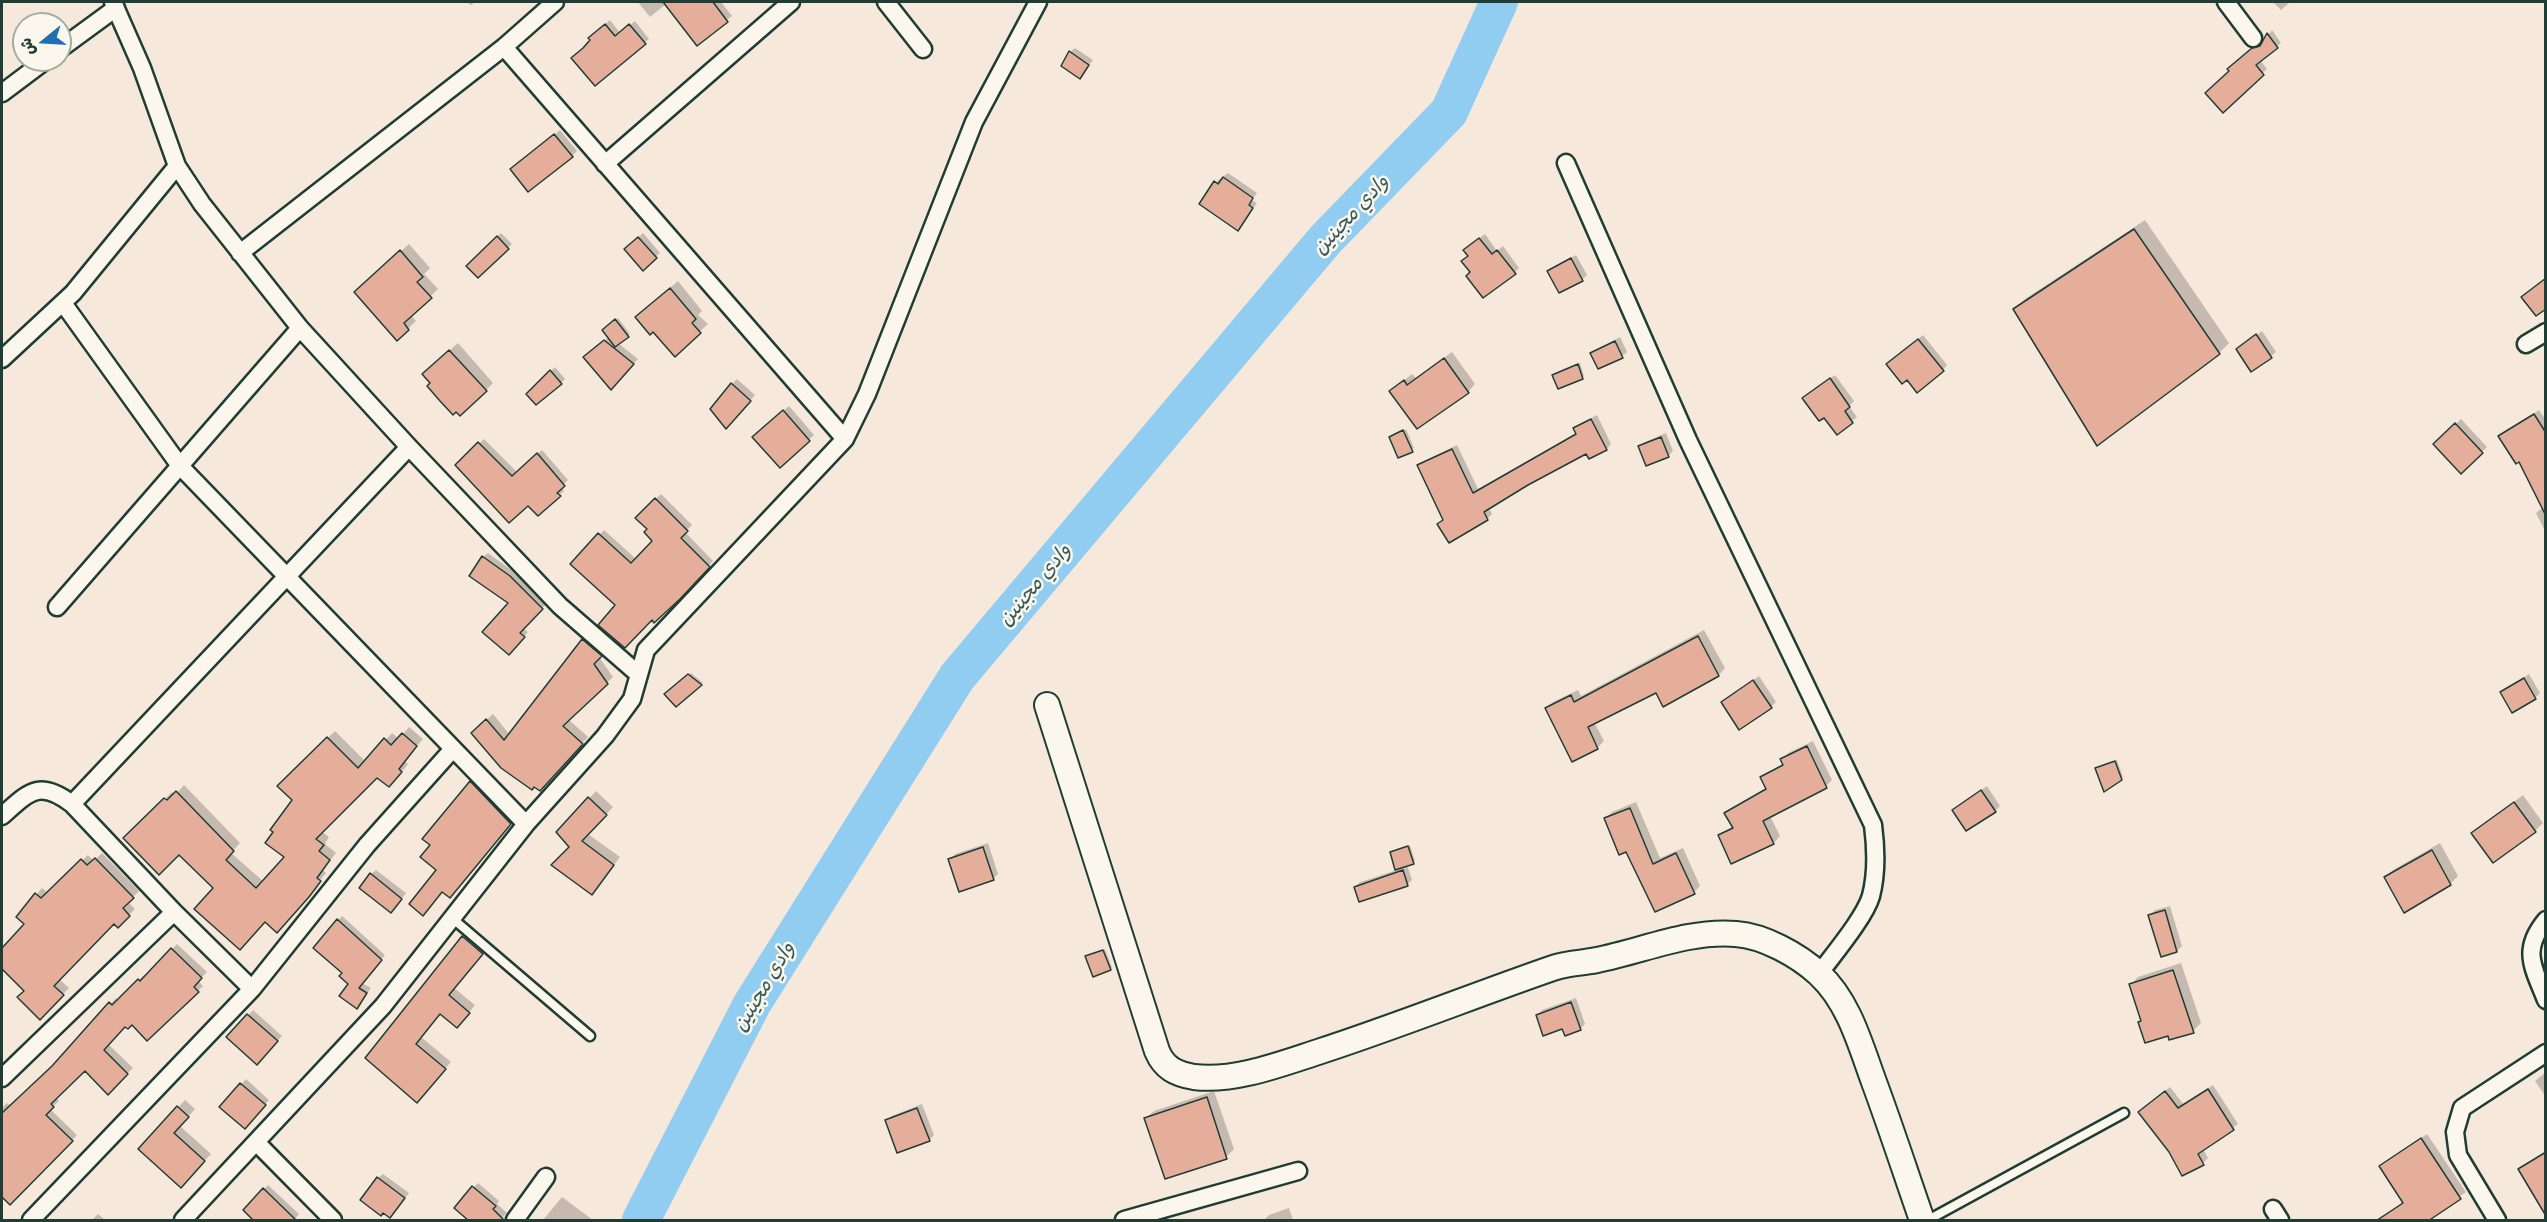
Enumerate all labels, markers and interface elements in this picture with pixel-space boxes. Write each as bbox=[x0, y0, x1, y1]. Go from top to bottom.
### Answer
north arrow bbox=[12, 12, 72, 72]
text: ش bbox=[15, 35, 39, 58]
water label: وادي مجينين bbox=[1308, 170, 1394, 260]
water label: وادي مجينين bbox=[994, 539, 1076, 631]
water label: وادي مجينين bbox=[728, 938, 800, 1036]

